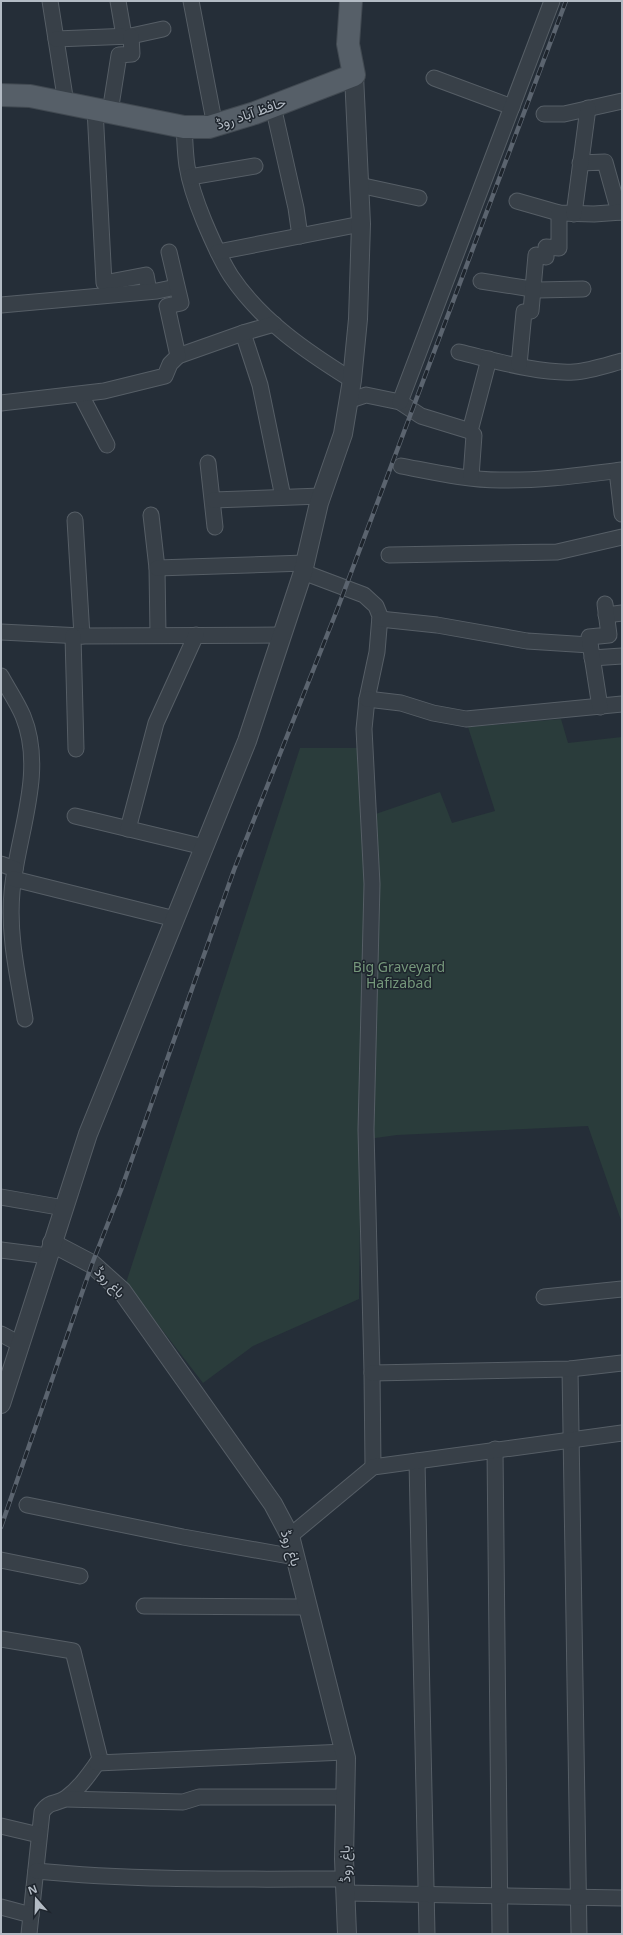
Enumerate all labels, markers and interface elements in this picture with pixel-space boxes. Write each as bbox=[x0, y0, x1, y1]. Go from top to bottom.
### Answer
street label: حافظ آباد روڈ bbox=[213, 92, 288, 133]
park label: Big Graveyard Hafizabad bbox=[353, 957, 445, 992]
street label: باغ روڈ bbox=[89, 1262, 130, 1303]
street label: باغ روڈ bbox=[275, 1527, 306, 1569]
street label: باغ روڈ bbox=[335, 1845, 356, 1883]
north arrow bbox=[16, 1879, 56, 1919]
text: N bbox=[26, 1881, 39, 1898]

